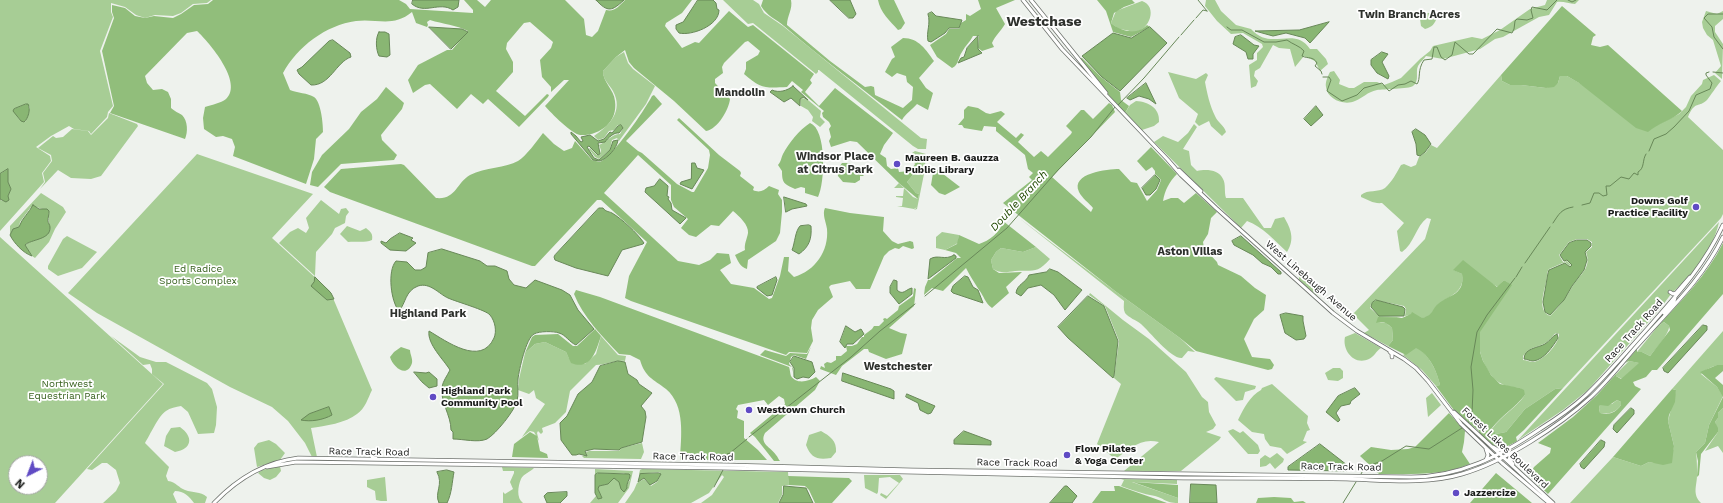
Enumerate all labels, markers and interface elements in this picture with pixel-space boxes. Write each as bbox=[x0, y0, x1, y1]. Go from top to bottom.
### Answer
district label: Twin Branch Acres bbox=[1358, 8, 1460, 22]
district label: Westchase bbox=[1006, 14, 1082, 30]
district label: Mandolin bbox=[715, 86, 765, 100]
district label: Windsor Place at Citrus Park bbox=[796, 150, 874, 176]
place label: Maureen B. Gauzza Public Library bbox=[905, 152, 999, 176]
marker: Maureen B. Gauzza Public Library bbox=[892, 159, 902, 169]
water label: Double Branch bbox=[988, 168, 1050, 234]
place label: Downs Golf Practice Facility bbox=[1608, 195, 1688, 218]
marker: Downs Golf Practice Facility bbox=[1691, 202, 1701, 212]
street label: West Linebaugh Avenue bbox=[1263, 238, 1359, 324]
district label: Aston Villas bbox=[1158, 245, 1222, 259]
park label: Ed Radice Sports Complex bbox=[159, 263, 237, 286]
street label: Race Track Road bbox=[1602, 297, 1666, 365]
district label: Highland Park bbox=[390, 307, 466, 321]
district label: Westchester bbox=[864, 360, 932, 374]
park label: Northwest Equestrian Park bbox=[28, 378, 106, 402]
place label: Highland Park Community Pool bbox=[441, 385, 523, 408]
marker: Highland Park Community Pool bbox=[428, 392, 438, 402]
place label: Westtown Church bbox=[757, 404, 845, 416]
marker: Westtown Church bbox=[744, 405, 754, 415]
street label: Forest Lakes Boulevard bbox=[1459, 405, 1551, 491]
place label: Flow Pilates & Yoga Center bbox=[1075, 443, 1143, 466]
street label: Race Track Road bbox=[328, 445, 410, 459]
street label: Race Track Road bbox=[652, 450, 734, 464]
marker: Flow Pilates & Yoga Center bbox=[1062, 450, 1072, 460]
north arrow bbox=[8, 455, 48, 495]
street label: Race Track Road bbox=[976, 456, 1058, 470]
street label: Race Track Road bbox=[1300, 460, 1382, 474]
text: N bbox=[13, 476, 28, 491]
place label: Jazzercize bbox=[1464, 487, 1516, 499]
marker: Jazzercize bbox=[1451, 488, 1461, 498]

